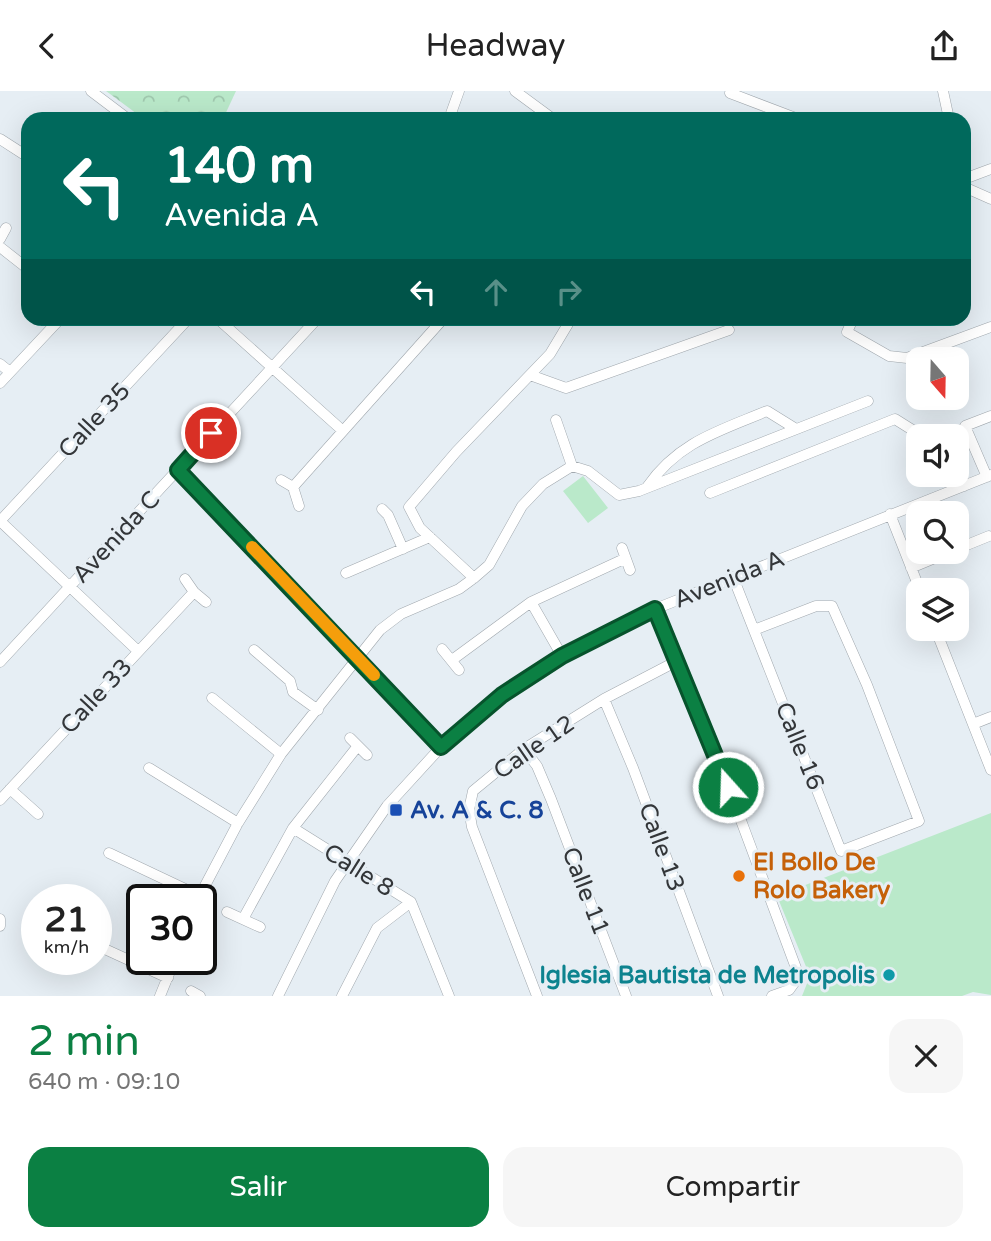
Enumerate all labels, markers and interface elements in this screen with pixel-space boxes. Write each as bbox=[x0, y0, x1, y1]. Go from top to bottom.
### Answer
icon: back bbox=[28, 27, 66, 65]
text: Headway bbox=[425, 27, 566, 65]
icon: share bbox=[925, 27, 963, 65]
text: 140 m bbox=[164, 137, 314, 196]
icon: left bbox=[49, 140, 140, 231]
text: Avenida A bbox=[164, 197, 319, 235]
icon: left bbox=[404, 273, 442, 311]
icon: ahead bbox=[477, 273, 515, 311]
icon: right bbox=[550, 273, 588, 311]
north arrow bbox=[906, 347, 970, 409]
map controls bbox=[906, 347, 969, 641]
street label: Calle 35 bbox=[52, 377, 136, 464]
pin bbox=[181, 403, 241, 463]
icon: arrive bbox=[192, 414, 230, 452]
button: sound bbox=[906, 424, 969, 487]
street label: Avenida C bbox=[66, 485, 166, 589]
button: search bbox=[906, 501, 969, 564]
street label: Avenida A bbox=[670, 544, 789, 615]
button: layers bbox=[906, 578, 969, 641]
street label: Calle 33 bbox=[54, 653, 138, 740]
street label: Calle 16 bbox=[769, 698, 830, 794]
street label: Calle 12 bbox=[488, 709, 580, 786]
position arrow bbox=[691, 750, 765, 824]
place label: Av. A & C. 8 bbox=[410, 796, 543, 825]
street label: Calle 13 bbox=[632, 799, 691, 895]
marker: Av. A & C. 8 bbox=[388, 802, 404, 818]
street label: Calle 8 bbox=[318, 838, 399, 903]
street label: Calle 11 bbox=[555, 843, 616, 939]
place label: El Bollo De Rolo Bakery bbox=[753, 848, 890, 905]
marker: El Bollo De Rolo Bakery bbox=[731, 868, 747, 884]
speed limit sign: 30 bbox=[126, 884, 217, 975]
text: 21 bbox=[45, 899, 88, 941]
text: km/h bbox=[44, 936, 89, 958]
place label: Iglesia Bautista de Metropolis bbox=[539, 961, 875, 990]
marker: Iglesia Bautista de Metropolis bbox=[881, 967, 897, 983]
text: 2 min bbox=[28, 1016, 140, 1067]
button: close bbox=[889, 1019, 963, 1093]
text: 640 m · 09:10 bbox=[28, 1068, 180, 1096]
button: Salir bbox=[28, 1147, 489, 1227]
button: Compartir bbox=[503, 1147, 963, 1227]

